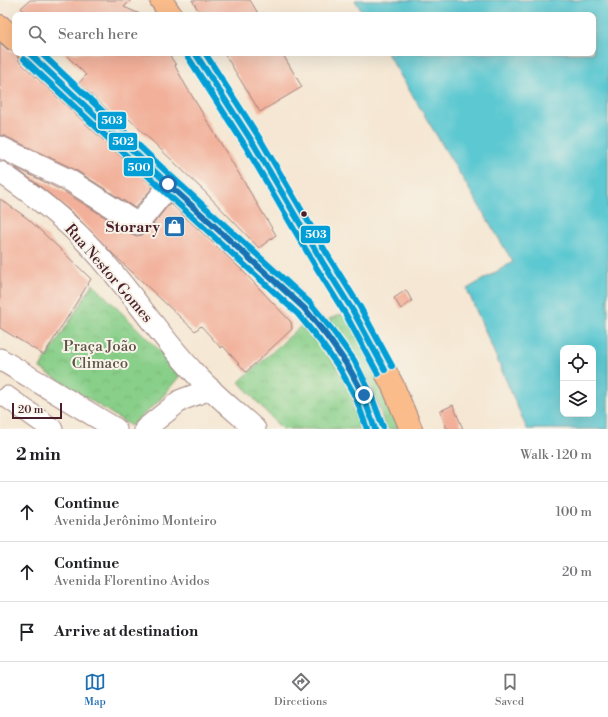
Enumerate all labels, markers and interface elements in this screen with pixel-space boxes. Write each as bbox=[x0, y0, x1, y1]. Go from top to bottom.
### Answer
search box bbox=[12, 12, 596, 56]
icon: search bbox=[26, 23, 48, 45]
text: Search here bbox=[58, 25, 138, 44]
line badge: 503 bbox=[97, 111, 127, 130]
text: 503 bbox=[101, 114, 123, 128]
line badge: 502 bbox=[108, 132, 138, 151]
text: 502 bbox=[112, 135, 134, 149]
line badge: 500 bbox=[123, 157, 154, 177]
text: 500 bbox=[128, 161, 150, 175]
route start bbox=[159, 175, 177, 193]
unlabelled marker bbox=[299, 209, 309, 219]
shop icon: Storary bbox=[162, 214, 188, 240]
place label: Storary bbox=[106, 218, 160, 237]
street label: Rua Nestor Gomes bbox=[61, 220, 157, 327]
line badge: 503 bbox=[300, 225, 331, 244]
text: 503 bbox=[305, 228, 327, 242]
park label: Praça João Climaco bbox=[63, 337, 137, 373]
map controls bbox=[560, 345, 596, 417]
button: locate bbox=[560, 345, 596, 381]
button: layers bbox=[560, 381, 596, 417]
route end bbox=[355, 386, 373, 404]
scale bar bbox=[12, 401, 62, 420]
text: 20 m bbox=[18, 403, 43, 417]
text: 2 min bbox=[16, 444, 61, 466]
text: Walk · 120 m bbox=[520, 447, 592, 463]
text: Continue bbox=[54, 494, 119, 513]
icon: ahead bbox=[16, 501, 38, 523]
text: 100 m bbox=[556, 504, 592, 520]
text: Avenida Jerônimo Monteiro bbox=[54, 513, 217, 529]
text: Continue bbox=[54, 554, 119, 573]
icon: ahead bbox=[16, 561, 38, 583]
text: 20 m bbox=[562, 564, 592, 580]
text: Avenida Florentino Avidos bbox=[54, 573, 209, 589]
icon: arrive bbox=[16, 621, 38, 643]
text: Arrive at destination bbox=[54, 622, 198, 641]
tab: Map bbox=[84, 671, 106, 709]
tab: Directions bbox=[274, 671, 327, 709]
tab: Saved bbox=[495, 671, 524, 709]

